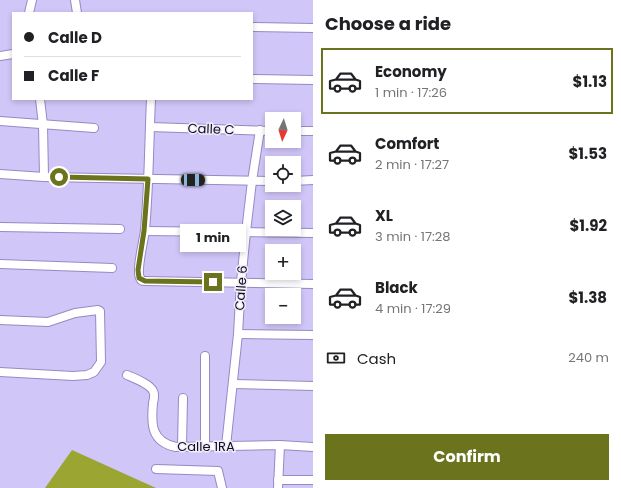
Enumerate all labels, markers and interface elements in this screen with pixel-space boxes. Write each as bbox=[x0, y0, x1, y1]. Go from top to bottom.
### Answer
text: Choose a ride bbox=[325, 11, 451, 36]
text: Calle D bbox=[48, 27, 102, 48]
text: Economy bbox=[375, 61, 447, 82]
icon: car bbox=[327, 63, 363, 99]
text: Calle F bbox=[48, 65, 99, 86]
text: $1.13 bbox=[573, 71, 607, 92]
text: 1 min · 17:26 bbox=[375, 83, 447, 102]
north arrow bbox=[265, 112, 301, 148]
map controls bbox=[265, 112, 301, 324]
street label: Calle C bbox=[187, 119, 235, 139]
text: Comfort bbox=[375, 133, 439, 154]
icon: car bbox=[327, 135, 363, 171]
text: $1.53 bbox=[568, 143, 607, 164]
text: 2 min · 17:27 bbox=[375, 155, 449, 174]
button: locate bbox=[265, 156, 301, 192]
route start bbox=[50, 168, 68, 186]
car bbox=[181, 174, 205, 186]
button: layers bbox=[265, 200, 301, 236]
text: XL bbox=[375, 205, 393, 226]
icon: car bbox=[327, 207, 363, 243]
text: $1.92 bbox=[569, 215, 607, 236]
callout: 1 min bbox=[180, 224, 246, 252]
text: 3 min · 17:28 bbox=[375, 227, 450, 246]
text: 1 min bbox=[196, 228, 230, 247]
button: + bbox=[265, 244, 301, 280]
street label: Calle 6 bbox=[230, 265, 252, 311]
route end bbox=[204, 273, 222, 291]
text: Black bbox=[375, 277, 418, 298]
icon: car bbox=[327, 279, 363, 315]
text: $1.38 bbox=[568, 287, 607, 308]
button: − bbox=[265, 288, 301, 324]
text: 4 min · 17:29 bbox=[375, 299, 451, 318]
icon: cash bbox=[325, 347, 347, 369]
text: Cash bbox=[357, 348, 396, 369]
text: 240 m bbox=[568, 348, 609, 367]
button: Confirm bbox=[325, 434, 609, 480]
street label: Calle 1RA bbox=[177, 437, 235, 456]

